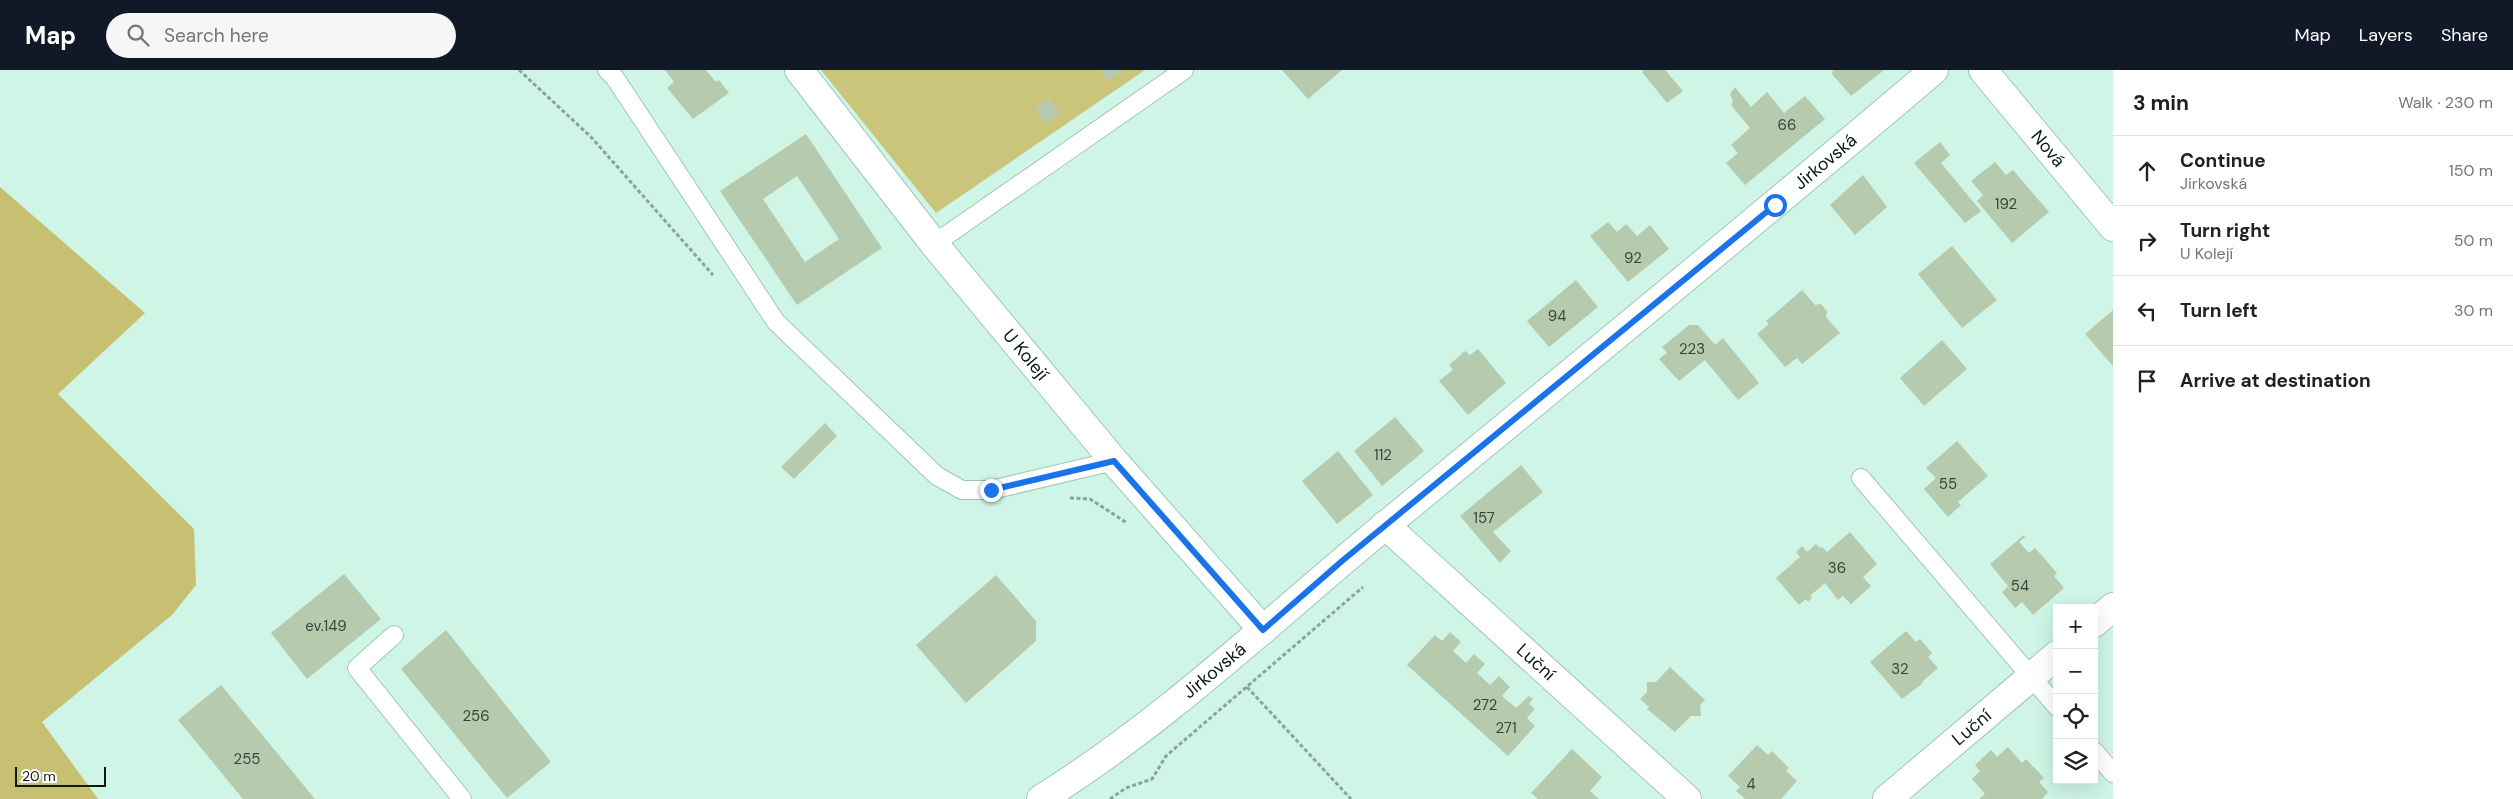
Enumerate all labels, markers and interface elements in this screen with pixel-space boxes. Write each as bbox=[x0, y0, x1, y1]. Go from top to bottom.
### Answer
search box bbox=[106, 13, 456, 58]
text: Map bbox=[25, 20, 76, 51]
icon: search bbox=[124, 21, 152, 49]
text: Search here bbox=[164, 23, 269, 48]
text: Map bbox=[2295, 23, 2331, 47]
text: Layers bbox=[2359, 23, 2413, 47]
text: Share bbox=[2441, 23, 2488, 47]
text: 3 min bbox=[2133, 89, 2189, 117]
text: Walk · 230 m bbox=[2398, 92, 2493, 113]
house number: 66 bbox=[1778, 115, 1796, 135]
street label: Nová bbox=[2026, 125, 2071, 172]
street label: Jirkovská bbox=[1789, 128, 1862, 195]
text: Continue bbox=[2180, 148, 2266, 173]
icon: ahead bbox=[2133, 157, 2161, 185]
text: 150 m bbox=[2449, 160, 2493, 181]
text: Jirkovská bbox=[2180, 173, 2247, 194]
route start bbox=[1764, 194, 1787, 217]
house number: 192 bbox=[1995, 194, 2017, 214]
text: Turn right bbox=[2180, 218, 2270, 243]
icon: right bbox=[2133, 227, 2161, 255]
text: 50 m bbox=[2454, 230, 2493, 251]
text: U Kolejí bbox=[2180, 243, 2233, 264]
house number: 92 bbox=[1624, 248, 1642, 268]
icon: left bbox=[2133, 297, 2161, 325]
text: Turn left bbox=[2180, 298, 2258, 323]
text: 30 m bbox=[2454, 300, 2493, 321]
house number: 94 bbox=[1548, 306, 1566, 326]
street label: U Kolejí bbox=[997, 324, 1054, 385]
house number: 223 bbox=[1679, 339, 1705, 359]
icon: arrive bbox=[2133, 367, 2161, 395]
text: Arrive at destination bbox=[2180, 368, 2371, 393]
house number: 112 bbox=[1374, 445, 1392, 465]
house number: 55 bbox=[1939, 474, 1957, 494]
route end bbox=[980, 479, 1003, 502]
house number: 157 bbox=[1473, 508, 1495, 528]
house number: 36 bbox=[1828, 558, 1846, 578]
house number: 54 bbox=[2011, 576, 2029, 596]
map controls bbox=[2053, 604, 2098, 784]
button: + bbox=[2053, 604, 2098, 649]
house number: ev.149 bbox=[305, 616, 347, 636]
street label: Jirkovská bbox=[1178, 637, 1251, 704]
street label: Luční bbox=[1512, 638, 1561, 686]
button: − bbox=[2053, 649, 2098, 694]
house number: 32 bbox=[1891, 659, 1909, 679]
button: locate bbox=[2053, 694, 2098, 739]
house number: 272 bbox=[1473, 695, 1497, 715]
street label: Luční bbox=[1947, 704, 1996, 751]
house number: 256 bbox=[462, 706, 490, 726]
house number: 271 bbox=[1495, 718, 1517, 738]
button: layers bbox=[2053, 739, 2098, 784]
house number: 255 bbox=[234, 749, 260, 769]
scale bar bbox=[15, 764, 106, 787]
text: 20 m bbox=[22, 767, 56, 785]
house number: 4 bbox=[1746, 774, 1756, 794]

